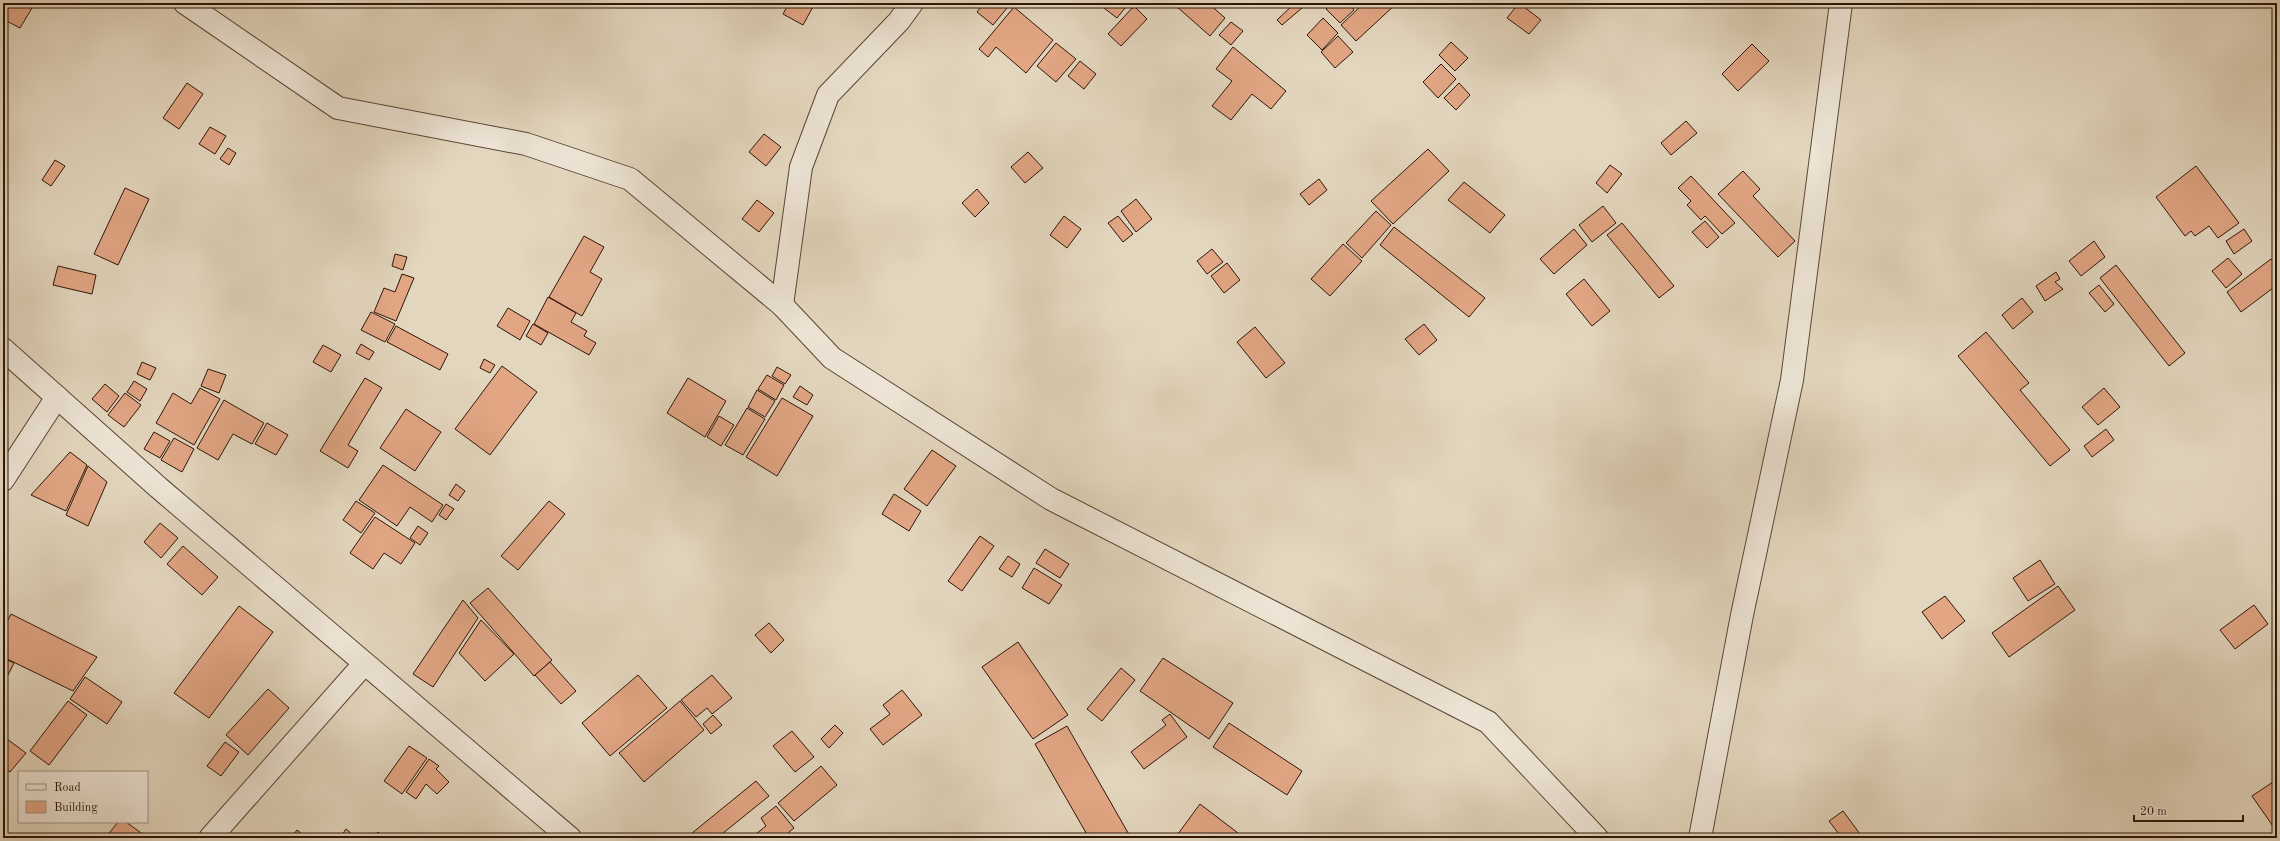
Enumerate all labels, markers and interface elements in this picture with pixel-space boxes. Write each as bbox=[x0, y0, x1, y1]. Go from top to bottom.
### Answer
legend bbox=[18, 771, 148, 823]
text: Road bbox=[54, 782, 81, 794]
scale bar bbox=[2134, 797, 2243, 823]
text: Building bbox=[54, 802, 98, 814]
text: 20 m bbox=[2140, 806, 2167, 818]

